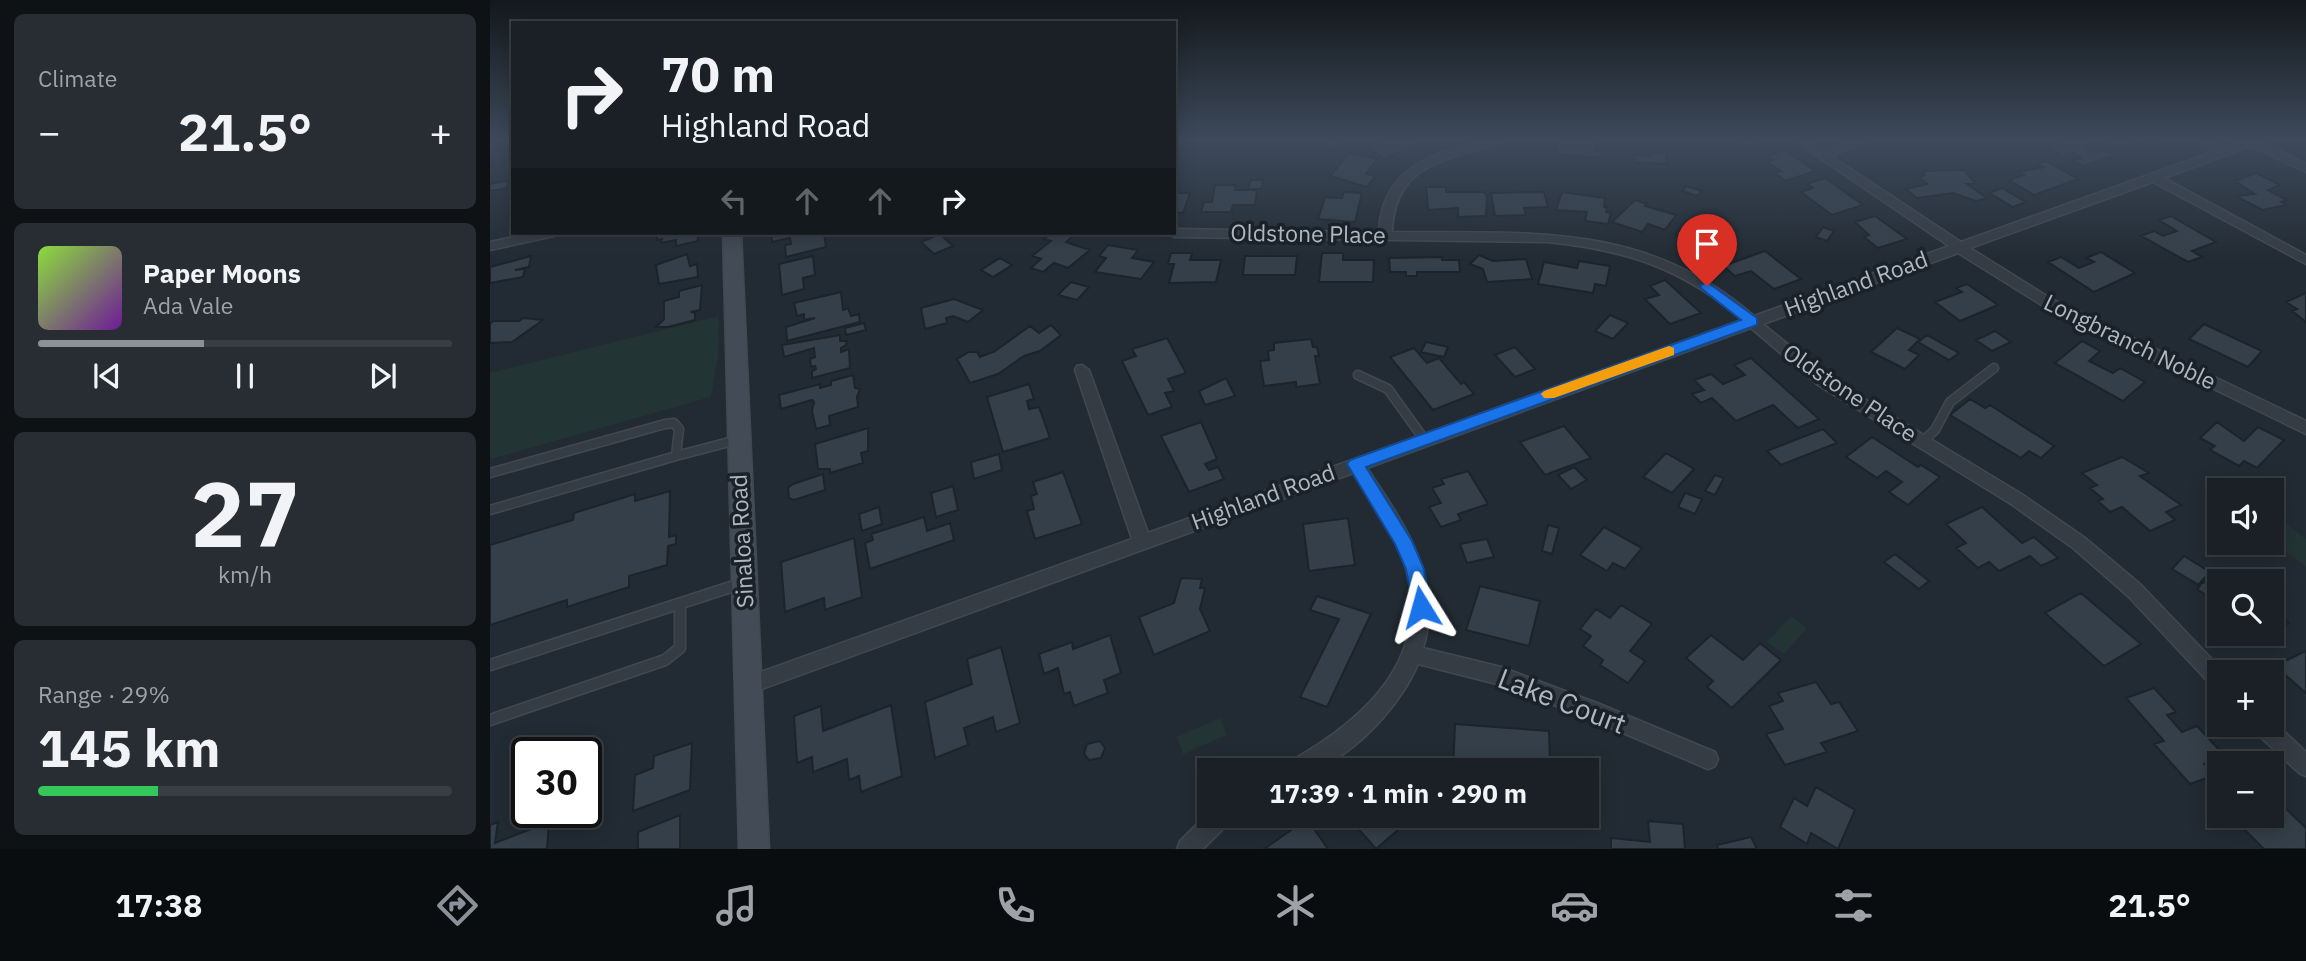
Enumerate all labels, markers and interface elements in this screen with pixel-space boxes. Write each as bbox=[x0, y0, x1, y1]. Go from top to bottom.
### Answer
text: 70 m bbox=[661, 42, 775, 105]
icon: right bbox=[546, 49, 637, 140]
text: Climate bbox=[38, 63, 117, 93]
text: 21.5° bbox=[178, 98, 312, 165]
text: Highland Road bbox=[661, 104, 870, 146]
text: − bbox=[38, 107, 61, 156]
text: + bbox=[429, 107, 452, 156]
icon: left bbox=[715, 182, 753, 220]
icon: ahead bbox=[788, 182, 826, 220]
icon: ahead bbox=[861, 182, 899, 220]
icon: right bbox=[934, 182, 972, 220]
pin bbox=[1677, 214, 1737, 286]
street label: Oldstone Place bbox=[1230, 217, 1386, 249]
icon: arrive bbox=[1688, 225, 1726, 263]
street label: Highland Road bbox=[1780, 243, 1931, 323]
text: Paper Moons bbox=[143, 256, 301, 290]
street label: Longbranch Noble bbox=[2039, 286, 2221, 396]
text: Ada Vale bbox=[143, 290, 233, 320]
street label: Oldstone Place bbox=[1778, 336, 1923, 448]
icon: previous bbox=[88, 357, 126, 395]
icon: pause bbox=[226, 357, 264, 395]
icon: next bbox=[364, 357, 402, 395]
text: 27 bbox=[190, 454, 300, 572]
street label: Highland Road bbox=[1187, 456, 1338, 536]
street label: Sinaloa Road bbox=[723, 473, 759, 609]
map controls bbox=[2207, 478, 2284, 828]
button: sound bbox=[2207, 478, 2284, 555]
text: km/h bbox=[218, 559, 272, 589]
button: search bbox=[2207, 569, 2284, 646]
position arrow bbox=[1384, 570, 1458, 644]
street label: Lake Court bbox=[1493, 659, 1632, 742]
button: + bbox=[2207, 660, 2284, 737]
text: Range · 29% bbox=[38, 679, 170, 709]
text: 145 km bbox=[38, 714, 220, 781]
speed limit sign: 30 bbox=[511, 737, 602, 828]
button: − bbox=[2207, 751, 2284, 828]
text: 17:39 · 1 min · 290 m bbox=[1269, 776, 1527, 810]
icon: directions bbox=[433, 881, 482, 930]
icon: music bbox=[712, 881, 761, 930]
icon: phone bbox=[991, 881, 1040, 930]
icon: climate bbox=[1271, 881, 1320, 930]
icon: car bbox=[1550, 881, 1599, 930]
icon: filters bbox=[1829, 881, 1878, 930]
text: 17:38 bbox=[115, 884, 203, 926]
text: 21.5° bbox=[2108, 884, 2191, 926]

